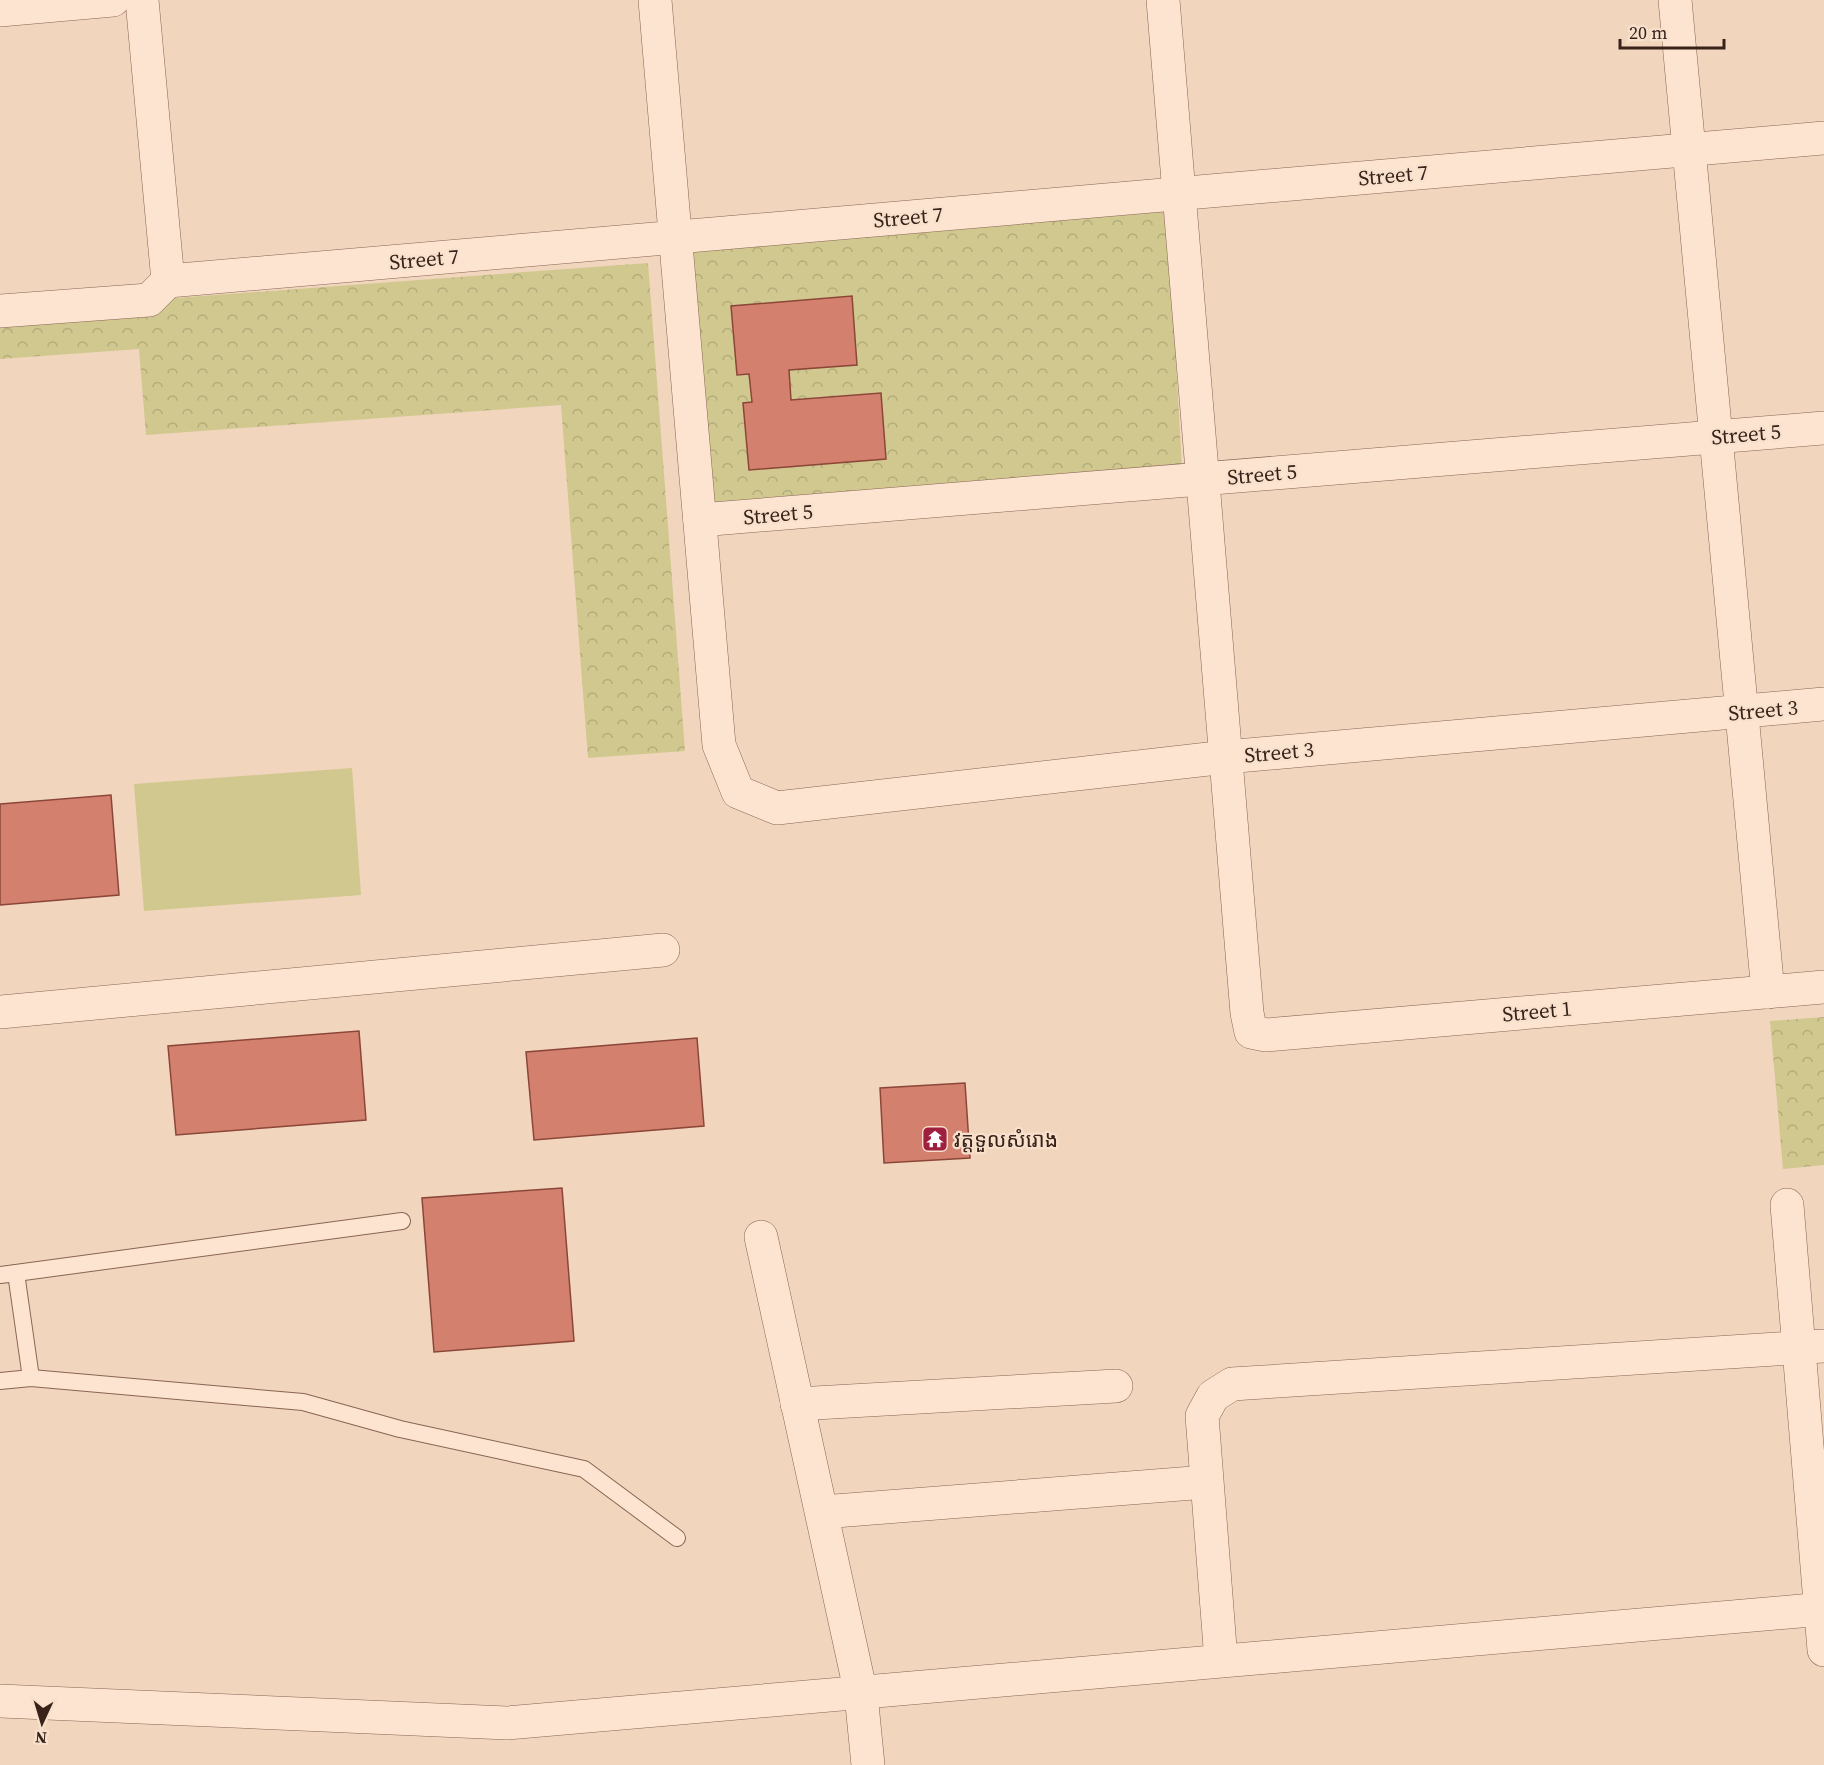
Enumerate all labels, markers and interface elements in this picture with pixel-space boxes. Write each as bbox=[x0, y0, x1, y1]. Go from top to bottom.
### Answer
scale bar bbox=[1620, 12, 1724, 50]
text: 20 m bbox=[1629, 20, 1667, 45]
street label: Street 7 bbox=[1357, 158, 1429, 192]
street label: Street 7 bbox=[872, 200, 944, 234]
street label: Street 7 bbox=[388, 242, 460, 276]
street label: Street 5 bbox=[1710, 417, 1782, 451]
street label: Street 5 bbox=[1226, 457, 1298, 491]
street label: Street 5 bbox=[742, 497, 814, 531]
street label: Street 3 bbox=[1727, 693, 1799, 727]
street label: Street 3 bbox=[1243, 735, 1315, 769]
street label: Street 1 bbox=[1501, 994, 1573, 1028]
temple icon: វត្តទួលសំរោង bbox=[920, 1124, 950, 1154]
place label: វត្តទួលសំរោង bbox=[954, 1125, 1058, 1154]
north arrow bbox=[12, 1693, 72, 1753]
text: N bbox=[34, 1727, 48, 1749]

